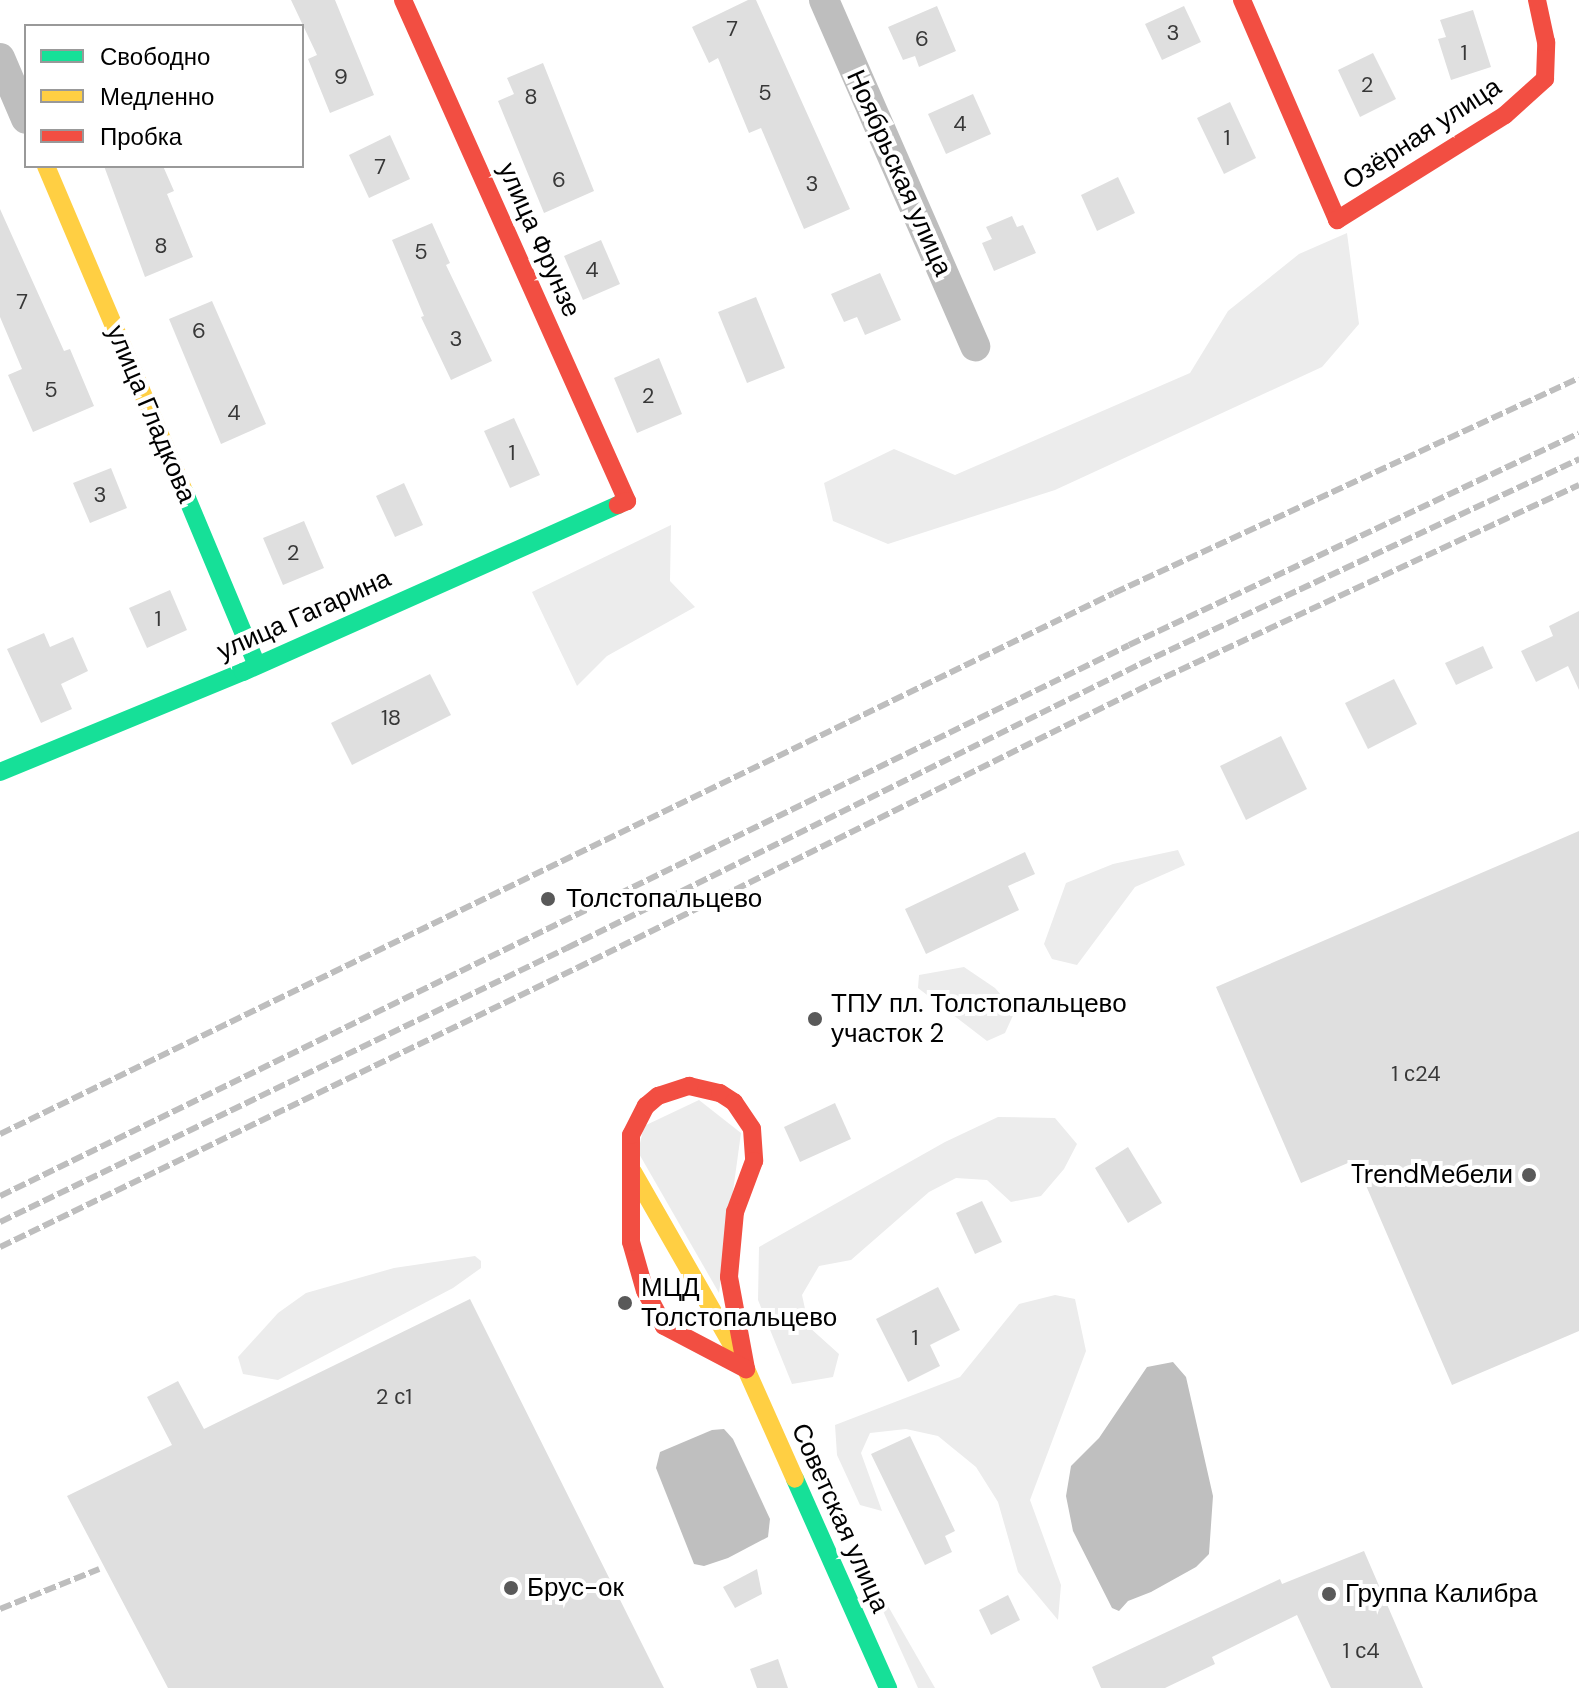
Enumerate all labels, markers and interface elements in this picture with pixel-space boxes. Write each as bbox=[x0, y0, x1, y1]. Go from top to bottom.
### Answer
house number: 7 bbox=[726, 16, 738, 42]
house number: 3 bbox=[1166, 20, 1180, 46]
legend bbox=[24, 24, 304, 168]
house number: 6 bbox=[915, 26, 929, 52]
house number: 1 bbox=[1461, 40, 1467, 66]
text: Свободно bbox=[100, 41, 210, 72]
house number: 9 bbox=[334, 64, 348, 90]
street label: Ноябрьская улица bbox=[840, 65, 958, 281]
street label: Озёрная улица bbox=[1337, 71, 1507, 197]
house number: 2 bbox=[1361, 72, 1373, 98]
house number: 5 bbox=[758, 80, 772, 106]
text: Медленно bbox=[100, 81, 214, 112]
house number: 8 bbox=[524, 84, 538, 110]
house number: 4 bbox=[953, 111, 967, 137]
text: Пробка bbox=[100, 121, 182, 152]
house number: 1 bbox=[1224, 125, 1230, 151]
house number: 7 bbox=[374, 154, 386, 180]
street label: улица Фрунзе bbox=[491, 158, 587, 322]
house number: 6 bbox=[552, 167, 566, 193]
house number: 3 bbox=[805, 171, 819, 197]
house number: 8 bbox=[154, 233, 168, 259]
house number: 5 bbox=[414, 239, 428, 265]
house number: 4 bbox=[585, 257, 599, 283]
house number: 7 bbox=[16, 289, 28, 315]
house number: 6 bbox=[192, 318, 206, 344]
street label: улица Гладкова bbox=[100, 320, 202, 508]
house number: 3 bbox=[449, 326, 463, 352]
house number: 5 bbox=[44, 377, 58, 403]
house number: 2 bbox=[642, 383, 654, 409]
house number: 4 bbox=[227, 400, 241, 426]
house number: 1 bbox=[509, 440, 515, 466]
house number: 3 bbox=[93, 482, 107, 508]
house number: 2 bbox=[287, 540, 299, 566]
street label: улица Гагарина bbox=[212, 563, 396, 667]
house number: 1 bbox=[155, 606, 161, 632]
house number: 18 bbox=[381, 705, 401, 731]
place label: Толстопальцево bbox=[566, 883, 762, 915]
marker: Толстопальцево bbox=[537, 888, 559, 910]
place label: ТПУ пл. Толстопальцево участок 2 bbox=[831, 988, 1127, 1050]
marker: ТПУ пл. Толстопальцево участок 2 bbox=[806, 1010, 824, 1028]
house number: 1 с24 bbox=[1391, 1061, 1441, 1087]
place label: TrendМебели bbox=[1351, 1159, 1513, 1191]
marker: TrendМебели bbox=[1520, 1166, 1538, 1184]
place label: МЦД Толстопальцево bbox=[641, 1272, 837, 1334]
marker: МЦД Толстопальцево bbox=[616, 1294, 634, 1312]
house number: 1 bbox=[912, 1325, 918, 1351]
house number: 2 с1 bbox=[376, 1384, 412, 1410]
street label: Советская улица bbox=[784, 1419, 896, 1617]
place label: Брус-ок bbox=[527, 1572, 624, 1604]
place label: Группа Калибра bbox=[1345, 1578, 1537, 1610]
marker: Брус-ок bbox=[502, 1579, 520, 1597]
marker: Группа Калибра bbox=[1320, 1585, 1338, 1603]
house number: 1 с4 bbox=[1342, 1638, 1380, 1664]

